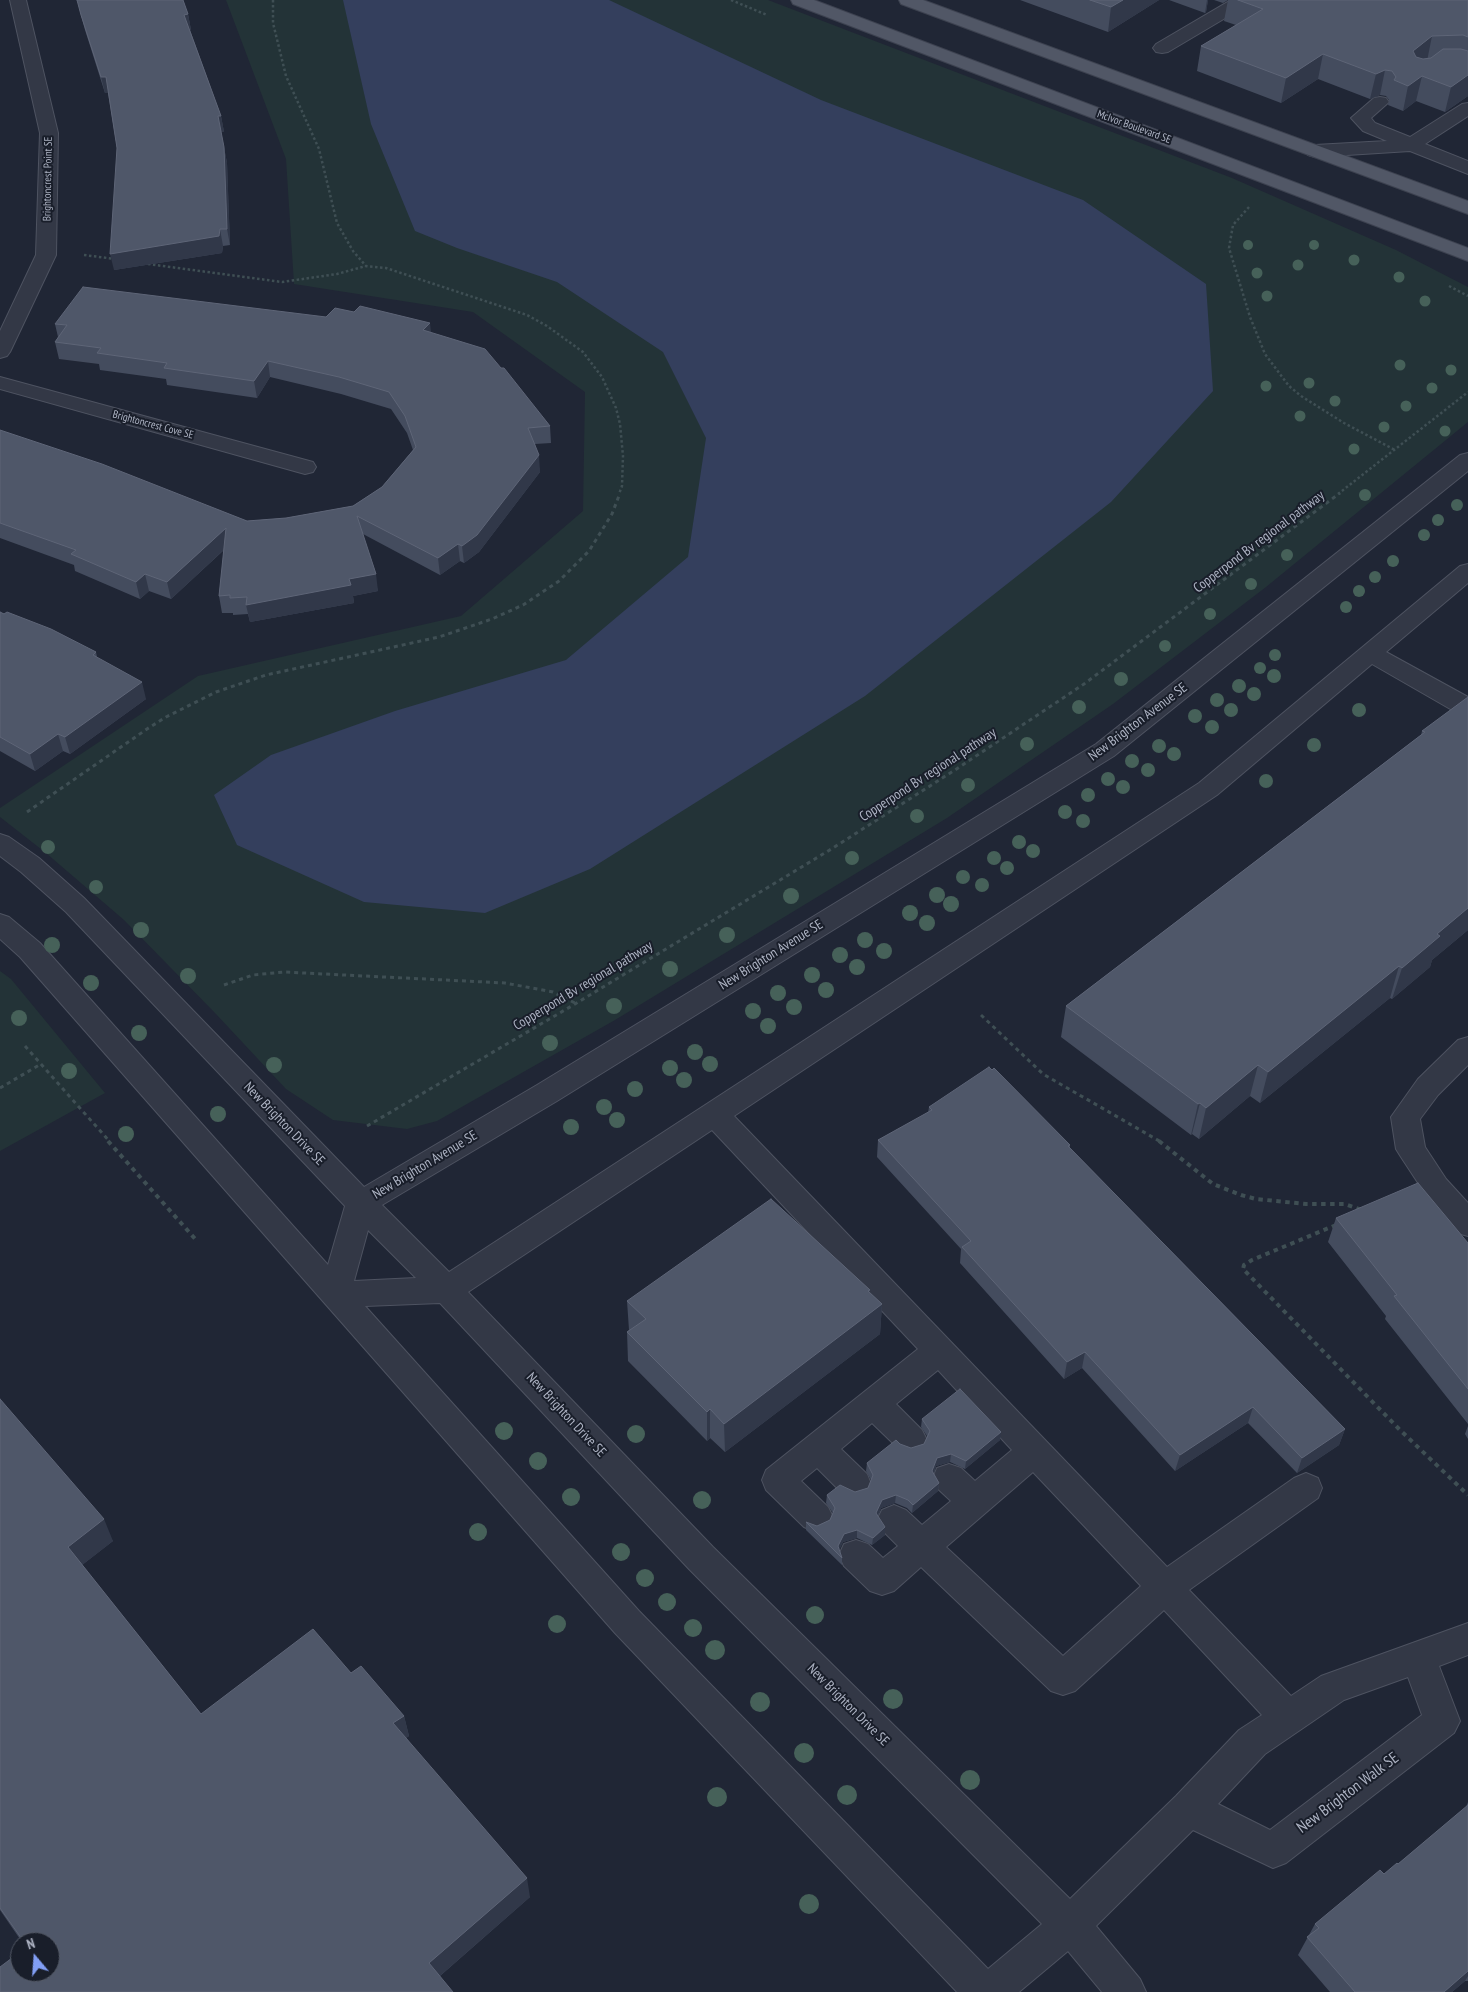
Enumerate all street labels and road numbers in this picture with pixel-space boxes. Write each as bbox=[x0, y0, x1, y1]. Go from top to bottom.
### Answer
street label: McIvor Boulevard SE bbox=[1095, 108, 1173, 146]
street label: Brightoncrest Point SE bbox=[41, 137, 55, 221]
street label: Brightoncrest Cove SE bbox=[111, 408, 195, 442]
street label: Copperpond Bv regional pathway bbox=[1190, 487, 1328, 597]
street label: New Brighton Avenue SE bbox=[1085, 679, 1191, 765]
street label: Copperpond Bv regional pathway bbox=[856, 724, 1000, 826]
street label: New Brighton Avenue SE bbox=[716, 916, 826, 994]
street label: Copperpond Bv regional pathway bbox=[510, 938, 656, 1034]
street label: New Brighton Drive SE bbox=[240, 1079, 328, 1169]
street label: New Brighton Avenue SE bbox=[370, 1127, 480, 1203]
street label: New Brighton Drive SE bbox=[523, 1369, 609, 1461]
street label: New Brighton Drive SE bbox=[803, 1660, 893, 1750]
street label: New Brighton Walk SE bbox=[1293, 1748, 1403, 1838]

